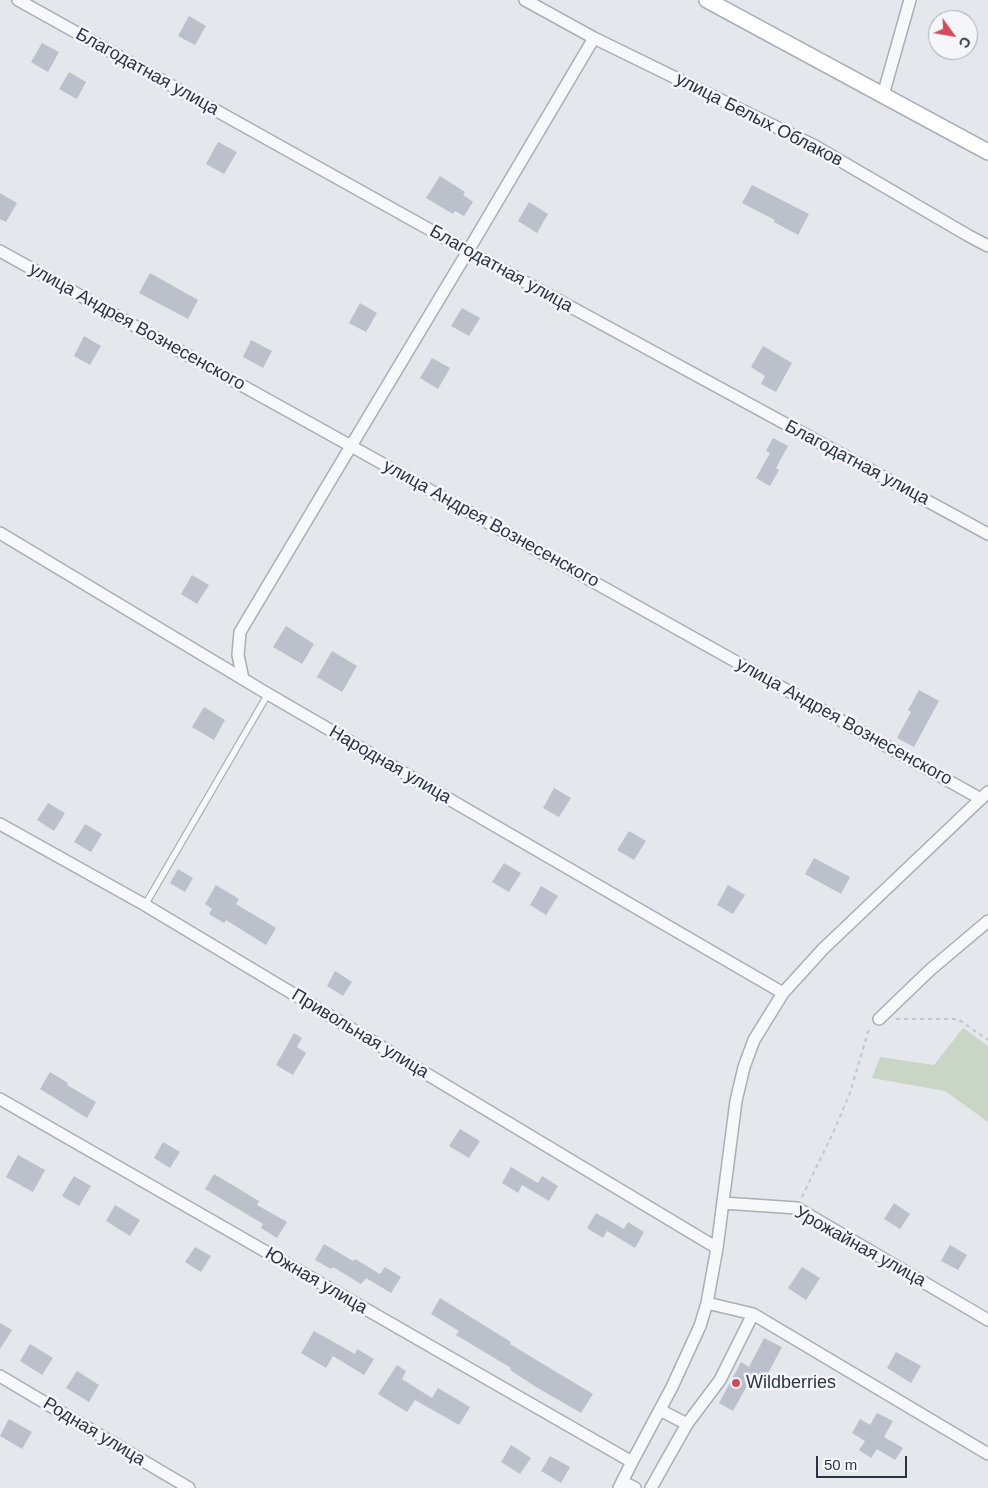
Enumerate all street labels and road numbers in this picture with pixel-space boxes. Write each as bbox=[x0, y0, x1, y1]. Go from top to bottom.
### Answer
street label: Благодатная улица bbox=[72, 24, 222, 120]
street label: улица Белых Облаков bbox=[672, 68, 846, 172]
street label: Благодатная улица bbox=[426, 221, 576, 317]
street label: улица Андрея Вознесенского bbox=[25, 258, 249, 396]
street label: Благодатная улица bbox=[781, 416, 933, 510]
street label: улица Андрея Вознесенского bbox=[379, 455, 603, 593]
street label: улица Андрея Вознесенского bbox=[732, 653, 956, 791]
street label: Народная улица bbox=[325, 721, 455, 809]
street label: Привольная улица bbox=[288, 985, 432, 1083]
street label: Урожайная улица bbox=[791, 1202, 929, 1292]
street label: Южная улица bbox=[261, 1243, 371, 1319]
street label: Родная улица bbox=[39, 1393, 149, 1471]

